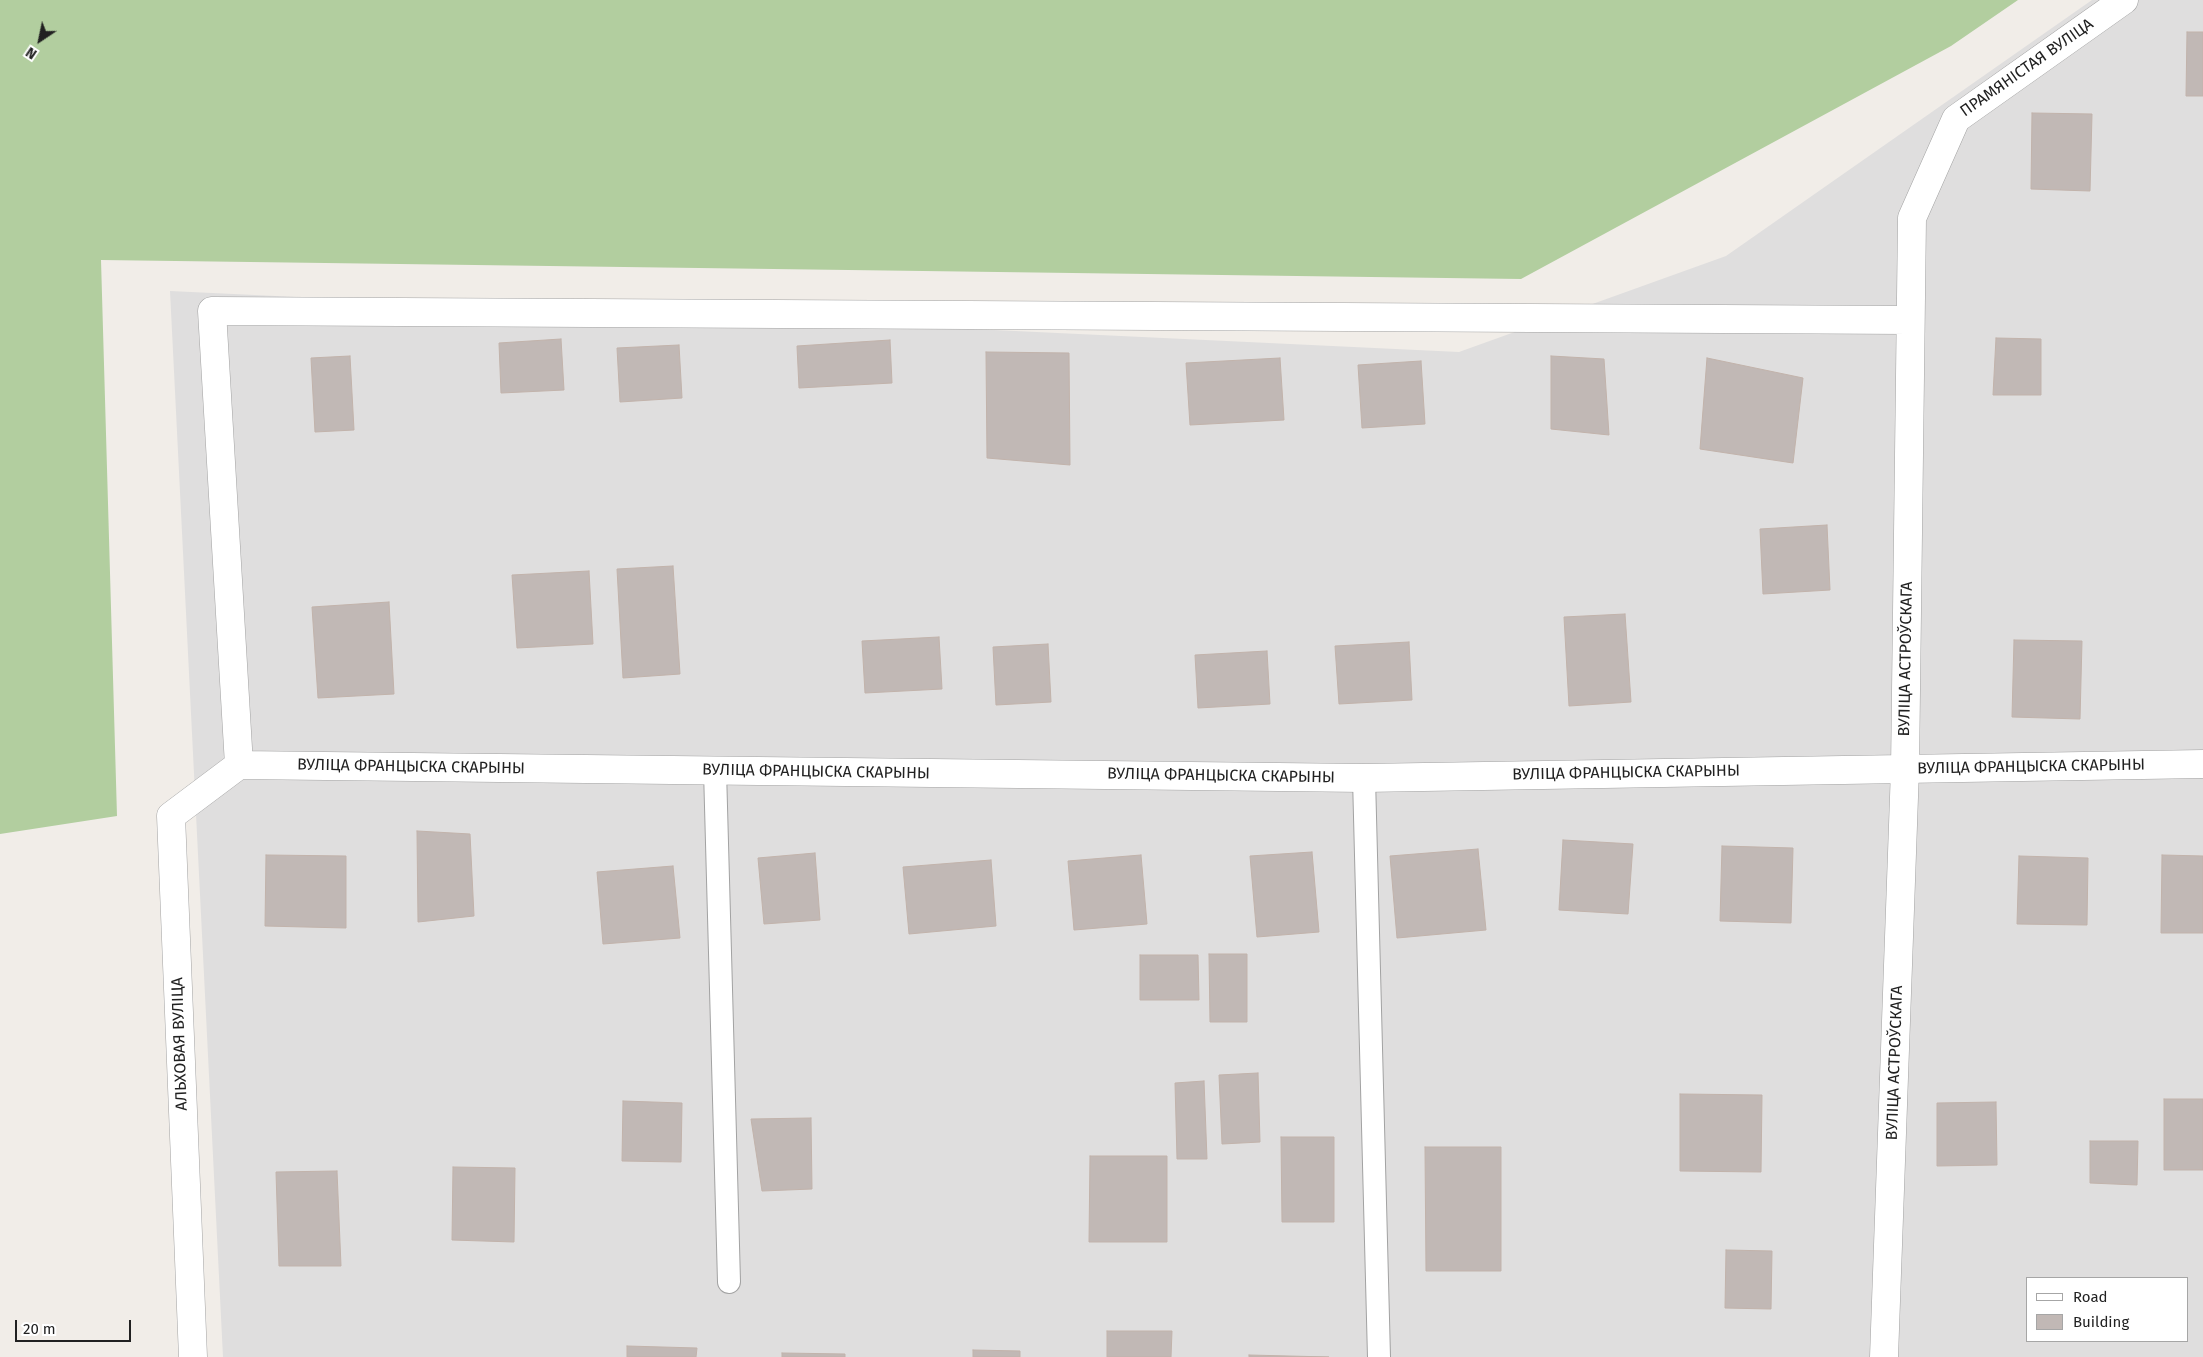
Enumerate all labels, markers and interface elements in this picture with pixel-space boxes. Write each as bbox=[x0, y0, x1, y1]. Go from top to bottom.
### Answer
north arrow bbox=[15, 15, 65, 65]
street label: ПРАМЯНІСТАЯ ВУЛІЦА bbox=[1957, 15, 2097, 121]
text: N bbox=[23, 43, 40, 63]
street label: ВУЛІЦА АСТРОЎСКАГА bbox=[1895, 581, 1917, 737]
street label: ВУЛІЦА ФРАНЦЫСКА СКАРЫНЫ bbox=[297, 755, 525, 779]
street label: ВУЛІЦА ФРАНЦЫСКА СКАРЫНЫ bbox=[1917, 755, 2145, 779]
street label: ВУЛІЦА ФРАНЦЫСКА СКАРЫНЫ bbox=[702, 760, 930, 784]
street label: ВУЛІЦА ФРАНЦЫСКА СКАРЫНЫ bbox=[1512, 761, 1740, 785]
street label: ВУЛІЦА ФРАНЦЫСКА СКАРЫНЫ bbox=[1107, 764, 1335, 788]
street label: АЛЬХОВАЯ ВУЛІЦА bbox=[168, 977, 192, 1111]
street label: ВУЛІЦА АСТРОЎСКАГА bbox=[1883, 985, 1907, 1141]
legend bbox=[2026, 1277, 2188, 1342]
text: Road bbox=[2073, 1288, 2108, 1306]
scale bar bbox=[18, 1310, 134, 1342]
text: Building bbox=[2073, 1313, 2129, 1331]
text: 20 m bbox=[23, 1320, 56, 1338]

